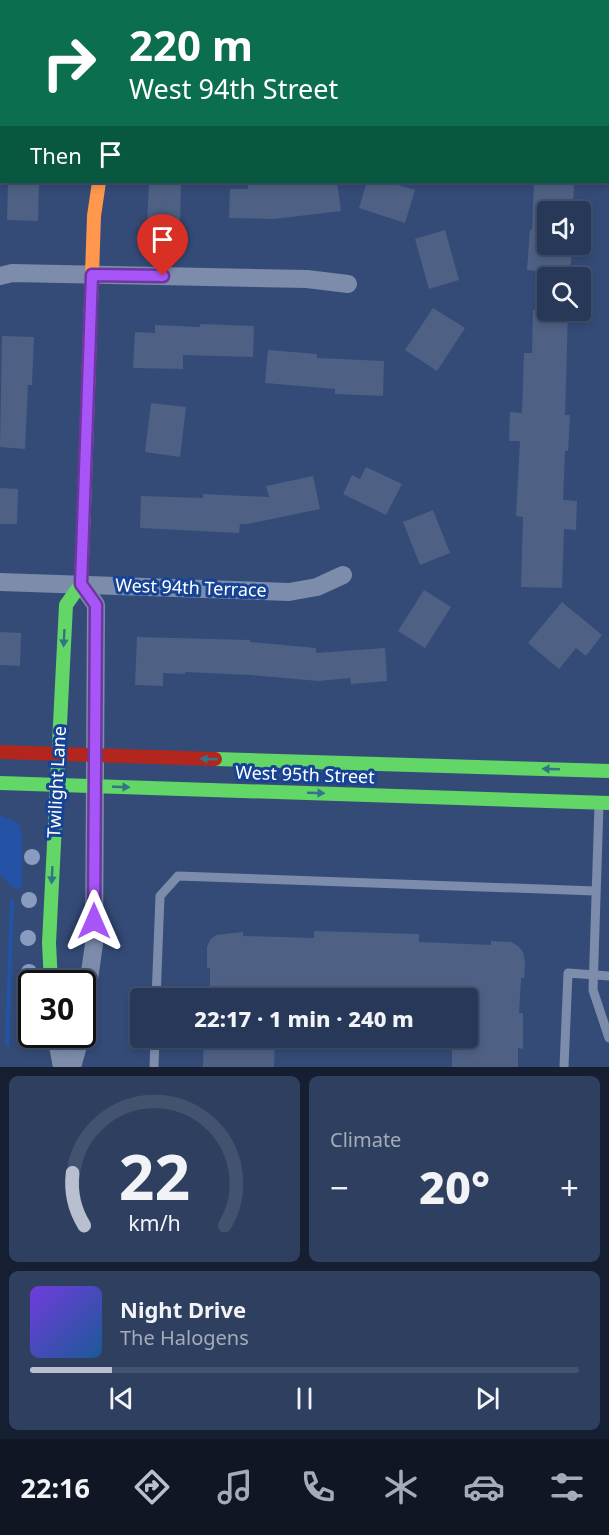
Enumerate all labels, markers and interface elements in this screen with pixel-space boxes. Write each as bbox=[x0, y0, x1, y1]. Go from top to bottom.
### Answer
text: 220 m bbox=[129, 16, 253, 73]
icon: right bbox=[30, 24, 108, 102]
text: West 94th Street bbox=[129, 70, 338, 107]
icon: arrive bbox=[94, 138, 127, 171]
text: Then bbox=[30, 140, 82, 170]
map controls bbox=[537, 201, 591, 321]
button: sound bbox=[537, 201, 591, 255]
pin bbox=[137, 214, 188, 276]
icon: arrive bbox=[146, 223, 179, 256]
button: search bbox=[537, 267, 591, 321]
street label: West 94th Terrace bbox=[115, 572, 267, 602]
one-way arrow bbox=[60, 629, 69, 648]
street label: Twilight Lane bbox=[41, 725, 71, 838]
one-way arrow bbox=[199, 754, 218, 764]
street label: West 95th Street bbox=[235, 760, 376, 788]
one-way arrow bbox=[541, 765, 560, 774]
one-way arrow bbox=[112, 782, 131, 791]
one-way arrow bbox=[307, 789, 326, 798]
one-way arrow bbox=[48, 865, 57, 884]
position arrow bbox=[62, 889, 126, 953]
speed limit sign: 30 bbox=[18, 970, 96, 1048]
text: 22:17 · 1 min · 240 m bbox=[194, 1003, 414, 1033]
text: Climate bbox=[330, 1126, 401, 1153]
text: 22 bbox=[119, 1133, 190, 1218]
text: 20° bbox=[419, 1156, 490, 1217]
text: − bbox=[330, 1165, 349, 1210]
text: + bbox=[560, 1165, 579, 1210]
text: km/h bbox=[128, 1208, 181, 1237]
text: Night Drive bbox=[120, 1294, 246, 1324]
text: The Halogens bbox=[120, 1324, 249, 1351]
icon: previous bbox=[105, 1382, 138, 1415]
icon: pause bbox=[288, 1382, 321, 1415]
icon: next bbox=[471, 1382, 504, 1415]
icon: directions bbox=[131, 1466, 173, 1508]
icon: music bbox=[214, 1466, 256, 1508]
icon: phone bbox=[297, 1466, 339, 1508]
icon: climate bbox=[380, 1466, 422, 1508]
icon: car bbox=[463, 1466, 505, 1508]
icon: filters bbox=[546, 1466, 588, 1508]
text: 22:16 bbox=[21, 1469, 90, 1506]

